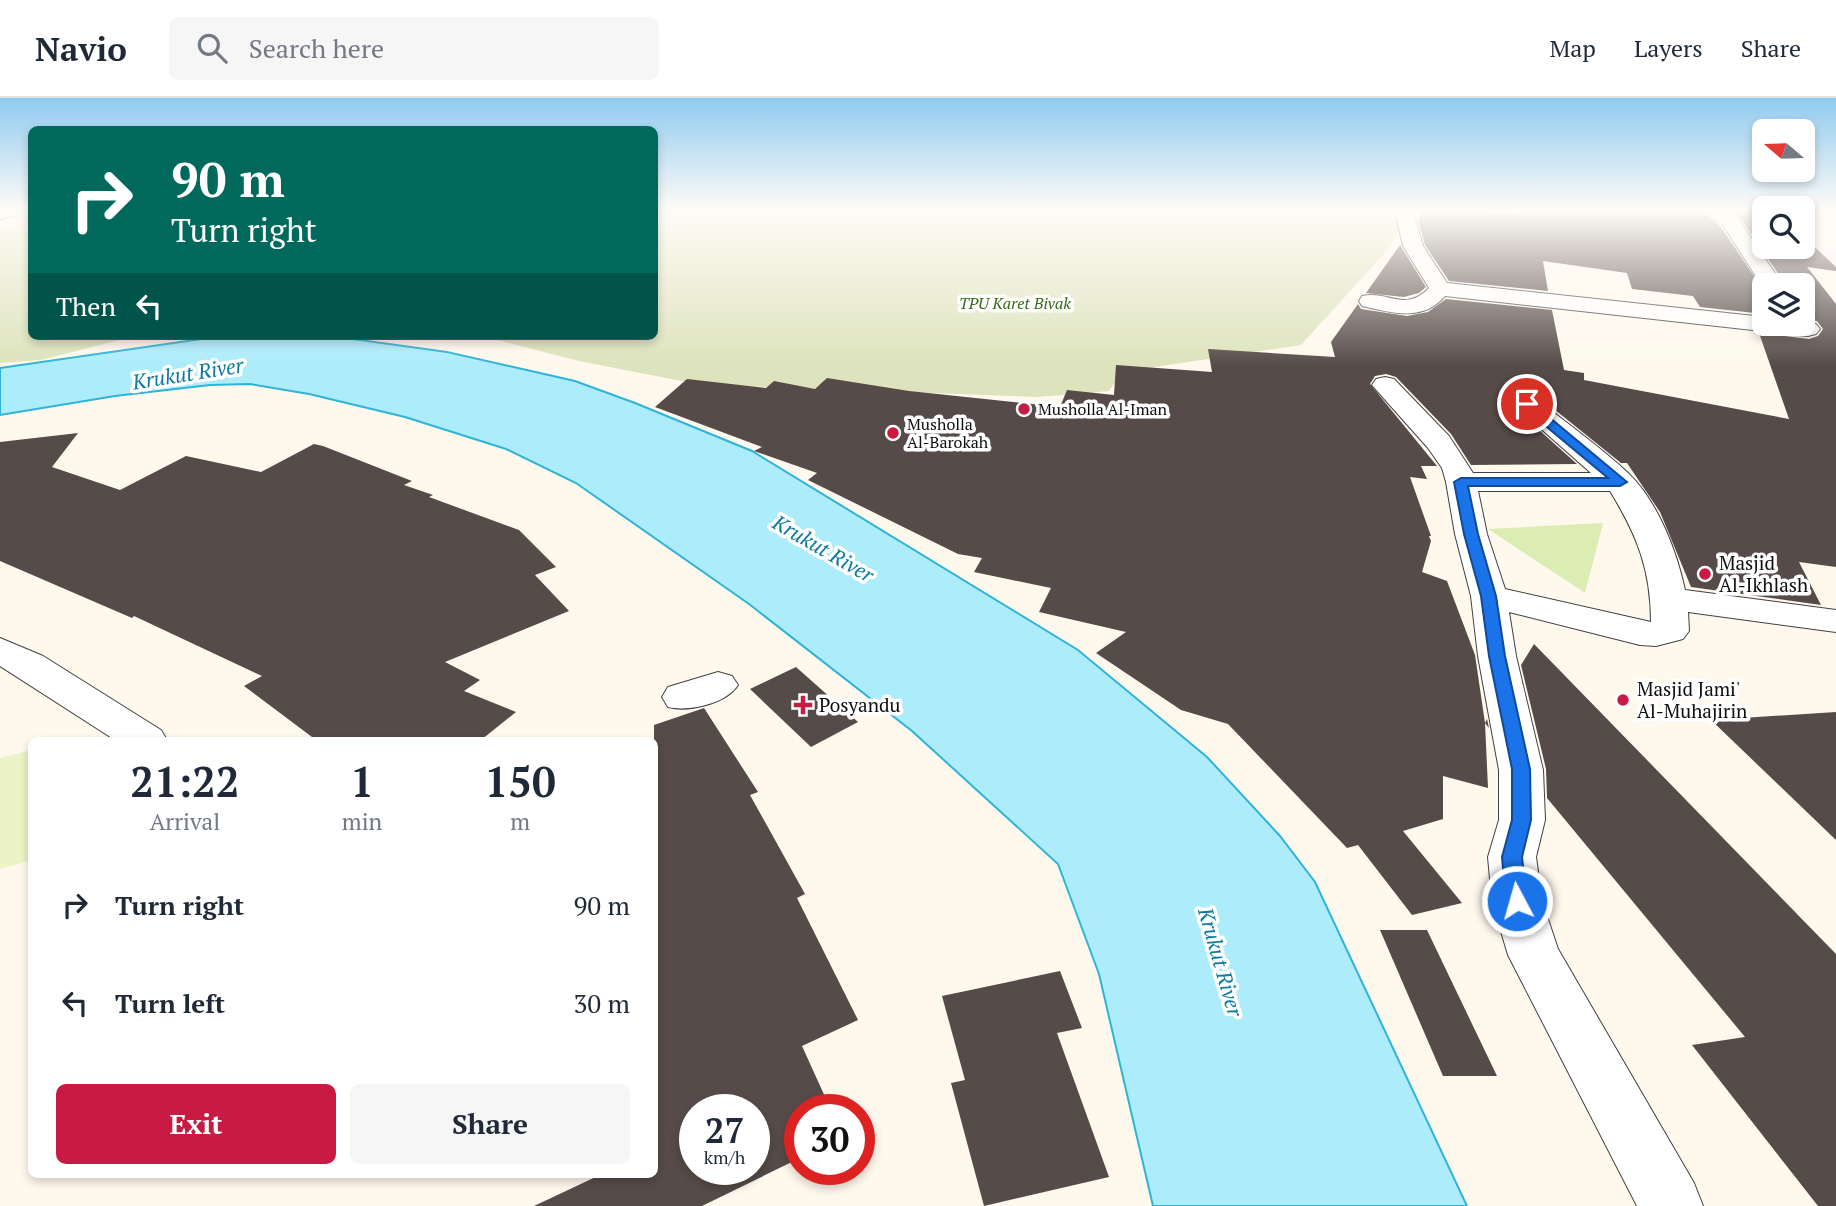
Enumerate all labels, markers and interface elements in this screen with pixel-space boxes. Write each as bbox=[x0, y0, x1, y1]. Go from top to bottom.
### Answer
search box bbox=[169, 17, 659, 80]
text: Navio bbox=[35, 27, 127, 70]
icon: search bbox=[193, 29, 231, 67]
text: Search here bbox=[249, 31, 384, 65]
text: Map bbox=[1549, 32, 1596, 64]
text: Layers bbox=[1634, 32, 1703, 64]
text: Share bbox=[1741, 32, 1801, 64]
north arrow bbox=[1752, 119, 1815, 182]
map controls bbox=[1752, 119, 1815, 336]
text: 90 m bbox=[171, 146, 285, 211]
icon: right bbox=[56, 154, 147, 245]
button: search bbox=[1752, 196, 1815, 259]
text: Turn right bbox=[171, 209, 317, 251]
button: layers bbox=[1752, 273, 1815, 336]
icon: left bbox=[130, 287, 168, 325]
text: Then bbox=[56, 289, 116, 323]
park label: TPU Karet Bivak bbox=[959, 292, 1071, 314]
water label: Krukut River bbox=[129, 350, 246, 396]
pin bbox=[1497, 374, 1557, 434]
icon: arrive bbox=[1508, 385, 1546, 423]
place label: Musholla Al-Iman bbox=[1038, 398, 1168, 420]
marker: Musholla Al-Iman bbox=[1016, 401, 1032, 417]
place label: Musholla Al-Barokah bbox=[907, 413, 989, 453]
marker: Musholla Al-Barokah bbox=[885, 425, 901, 441]
water label: Krukut River bbox=[767, 508, 880, 589]
place label: Masjid Al-Ikhlash bbox=[1719, 550, 1808, 597]
marker: Masjid Al-Ikhlash bbox=[1697, 566, 1713, 582]
place label: Masjid Jami' Al-Muhajirin bbox=[1637, 676, 1747, 723]
place label: Posyandu bbox=[819, 692, 901, 717]
marker: Masjid Jami' Al-Muhajirin bbox=[1615, 692, 1631, 708]
marker: Posyandu bbox=[793, 695, 813, 715]
text: 21:22 bbox=[130, 753, 240, 809]
text: 1 bbox=[350, 753, 374, 809]
text: 150 bbox=[485, 753, 556, 809]
text: Arrival bbox=[150, 806, 220, 837]
text: min bbox=[342, 806, 382, 837]
text: m bbox=[510, 806, 530, 837]
position arrow bbox=[1480, 864, 1554, 938]
icon: right bbox=[56, 886, 94, 924]
text: Turn right bbox=[115, 888, 244, 922]
text: 90 m bbox=[574, 888, 630, 922]
water label: Krukut River bbox=[1192, 903, 1250, 1020]
icon: left bbox=[56, 984, 94, 1022]
text: Turn left bbox=[115, 986, 225, 1020]
text: 30 m bbox=[574, 986, 630, 1020]
button: Exit bbox=[56, 1084, 336, 1164]
button: Share bbox=[350, 1084, 630, 1164]
speed limit sign: 30 bbox=[784, 1094, 875, 1185]
text: 27 bbox=[705, 1107, 744, 1153]
text: km/h bbox=[704, 1145, 745, 1169]

